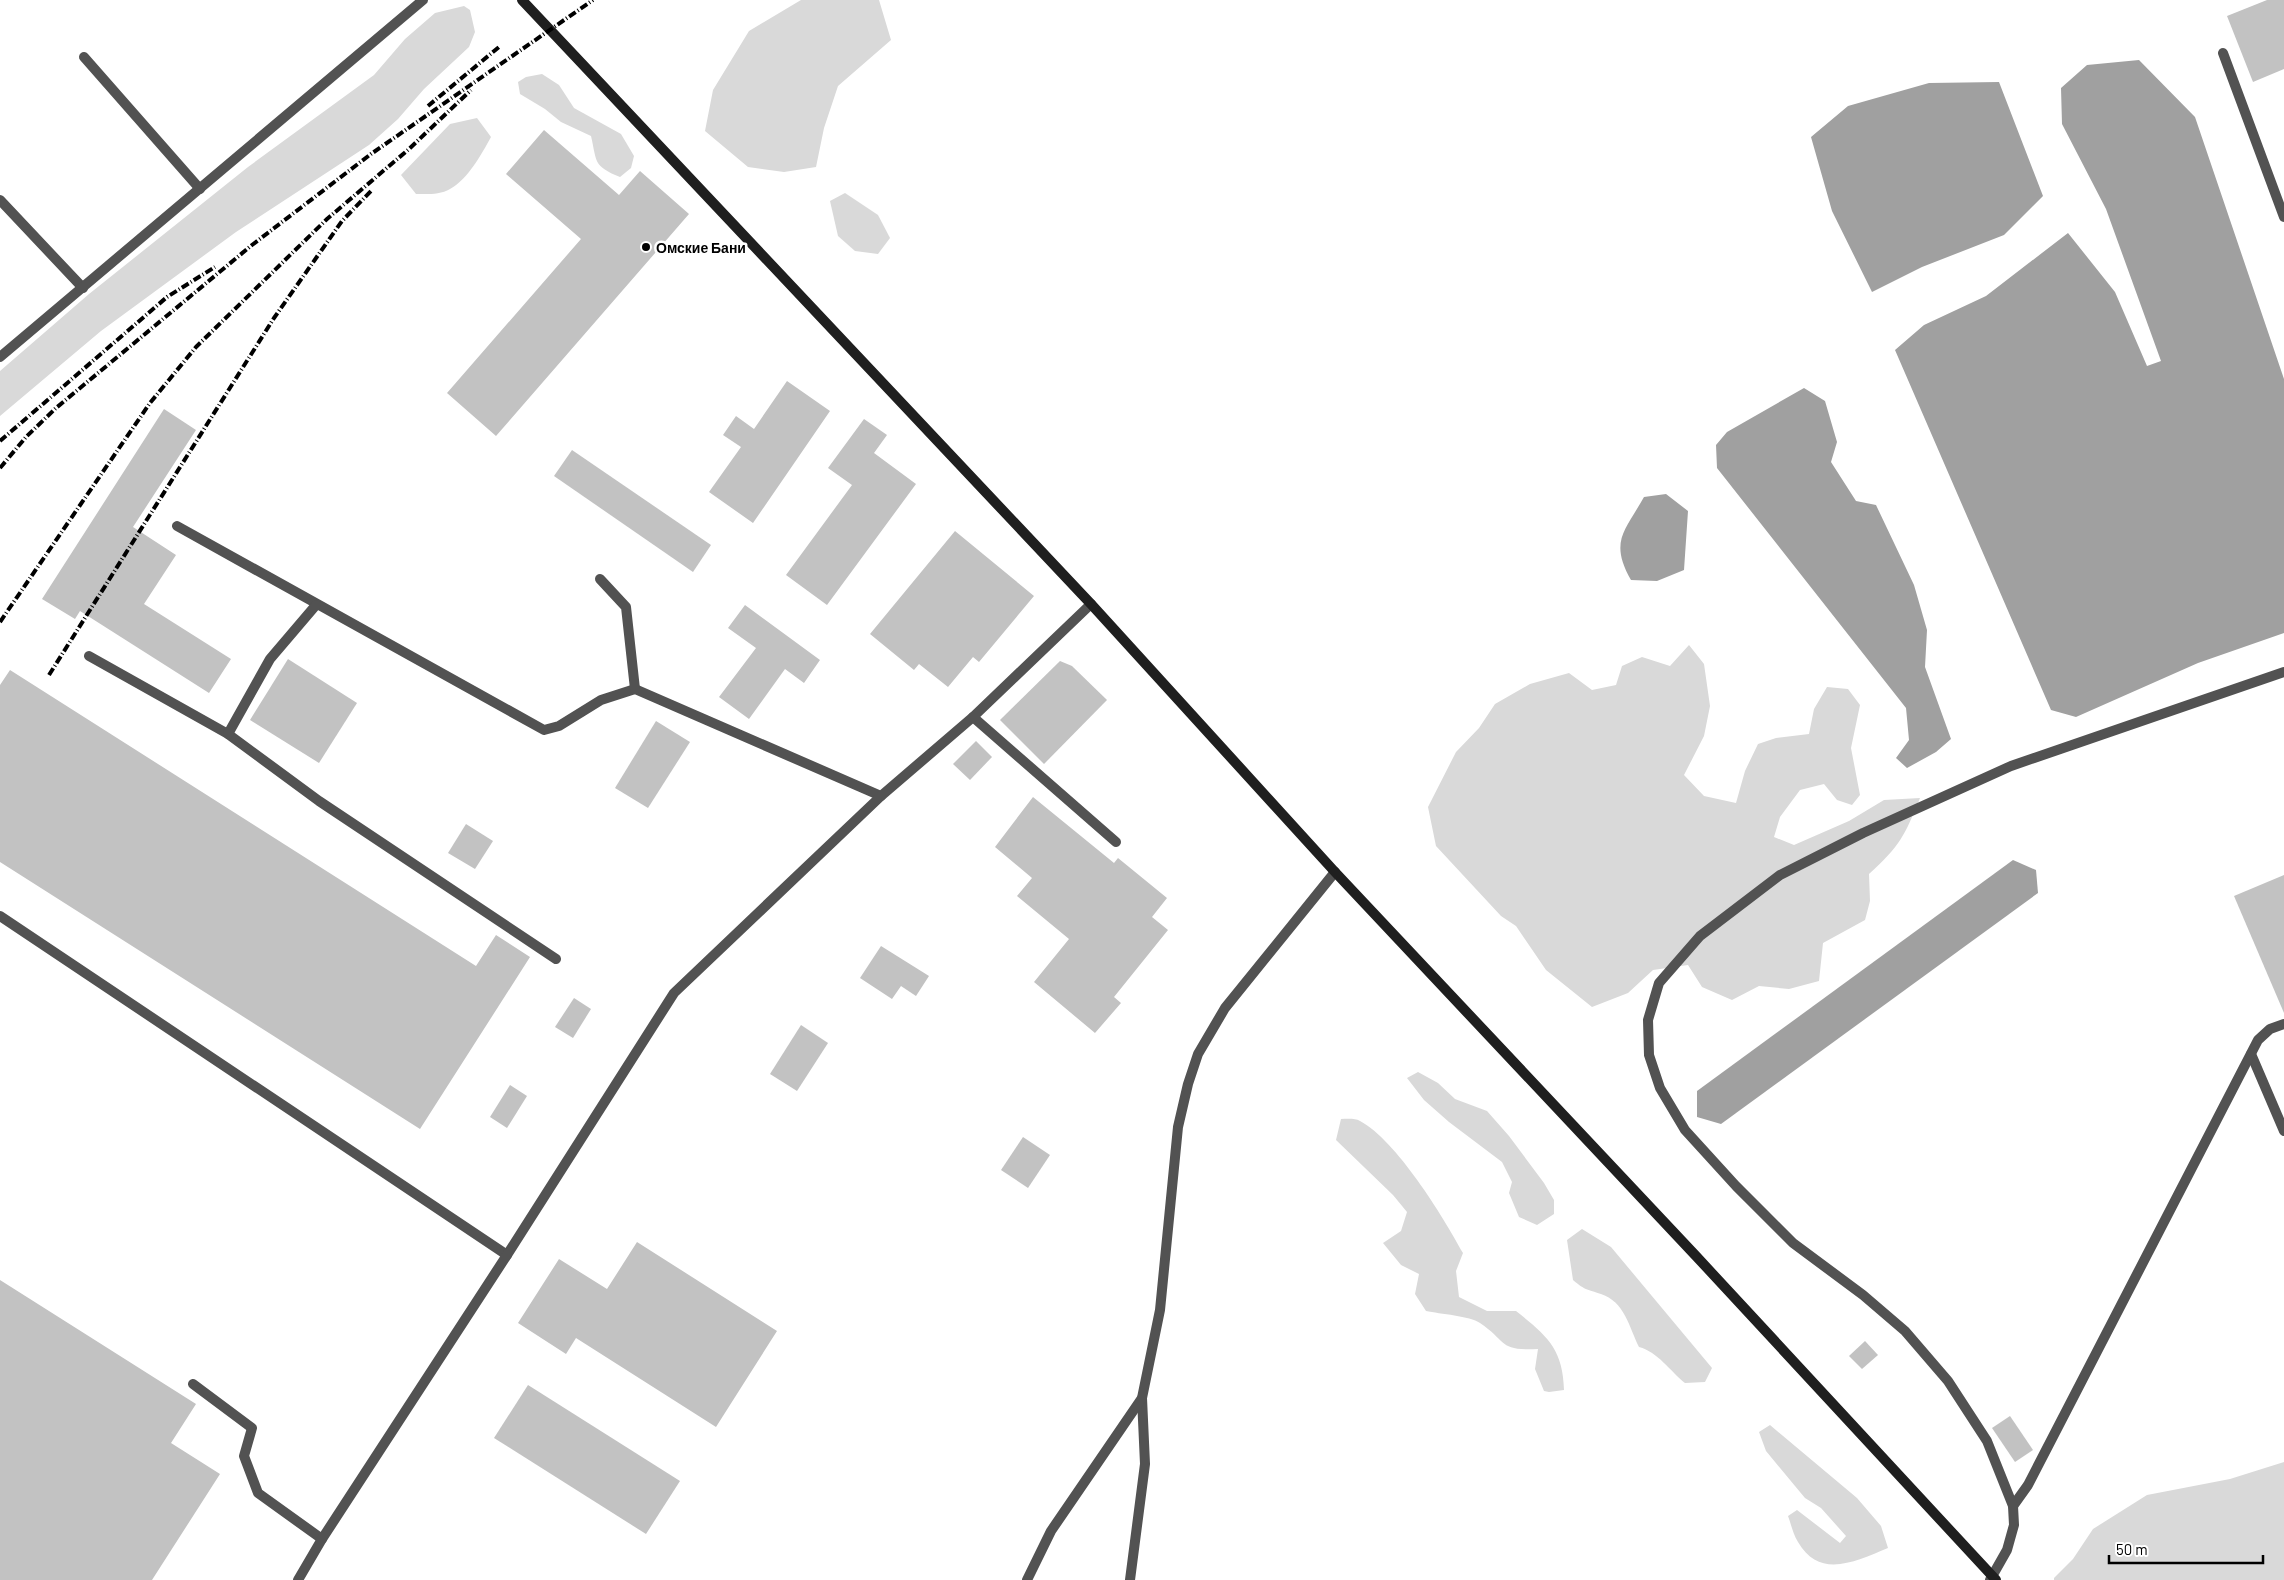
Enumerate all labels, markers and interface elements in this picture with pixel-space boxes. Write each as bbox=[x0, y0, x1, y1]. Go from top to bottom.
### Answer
place label: Омские Бани bbox=[656, 239, 746, 256]
marker: Омские Бани bbox=[640, 241, 652, 253]
scale bar bbox=[2109, 1532, 2263, 1564]
text: 50 m bbox=[2116, 1540, 2148, 1558]

